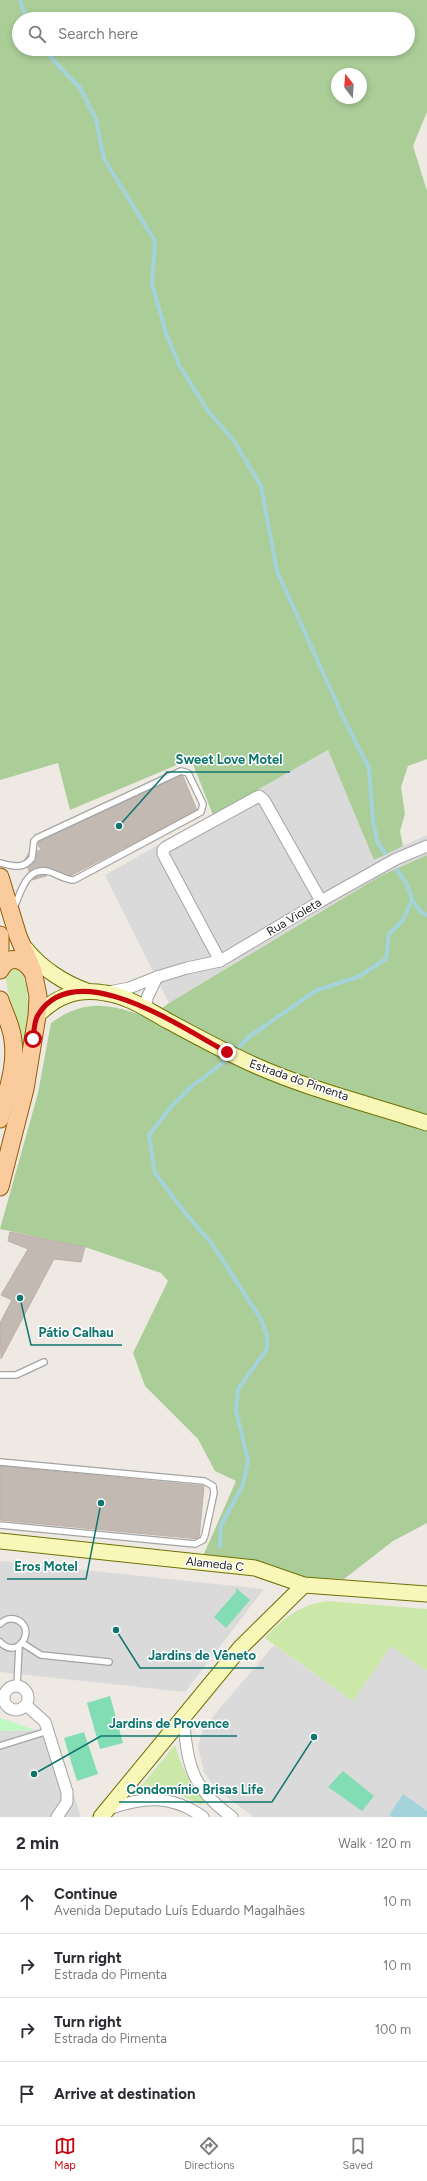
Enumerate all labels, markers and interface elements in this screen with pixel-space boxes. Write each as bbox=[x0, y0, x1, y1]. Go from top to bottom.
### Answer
search box bbox=[12, 12, 415, 56]
icon: search bbox=[26, 23, 48, 45]
text: Search here bbox=[58, 25, 138, 43]
north arrow bbox=[331, 68, 367, 104]
callout: Sweet Love Motel bbox=[167, 747, 290, 772]
text: Sweet Love Motel bbox=[175, 752, 283, 767]
street label: Rua Violeta bbox=[264, 895, 324, 939]
route start bbox=[24, 1030, 42, 1048]
route end bbox=[218, 1043, 236, 1061]
street label: Estrada do Pimenta bbox=[247, 1056, 351, 1104]
callout: Pátio Calhau bbox=[31, 1320, 122, 1345]
text: Pátio Calhau bbox=[38, 1325, 114, 1340]
callout: Eros Motel bbox=[7, 1554, 86, 1579]
street label: Alameda C bbox=[185, 1554, 245, 1574]
text: Eros Motel bbox=[14, 1559, 78, 1574]
callout: Jardins de Vêneto bbox=[140, 1643, 264, 1668]
text: Jardins de Vêneto bbox=[148, 1648, 256, 1663]
callout: Jardins de Provence bbox=[101, 1711, 237, 1736]
text: Jardins de Provence bbox=[109, 1716, 229, 1731]
callout: Condomínio Brisas Life bbox=[119, 1777, 272, 1802]
text: Condomínio Brisas Life bbox=[127, 1782, 263, 1797]
text: 2 min bbox=[16, 1833, 59, 1853]
text: Walk · 120 m bbox=[338, 1836, 411, 1851]
text: Continue bbox=[54, 1885, 117, 1903]
icon: ahead bbox=[16, 1891, 38, 1913]
text: 10 m bbox=[383, 1894, 411, 1909]
text: Avenida Deputado Luís Eduardo Magalhães bbox=[54, 1903, 305, 1918]
text: Turn right bbox=[54, 1949, 122, 1967]
icon: right bbox=[16, 1955, 38, 1977]
text: 10 m bbox=[383, 1958, 411, 1973]
text: Estrada do Pimenta bbox=[54, 1967, 167, 1982]
text: Turn right bbox=[54, 2013, 122, 2031]
icon: right bbox=[16, 2019, 38, 2041]
text: 100 m bbox=[375, 2022, 411, 2037]
text: Estrada do Pimenta bbox=[54, 2031, 167, 2046]
icon: arrive bbox=[16, 2083, 38, 2105]
text: Arrive at destination bbox=[54, 2085, 195, 2103]
tab: Map bbox=[54, 2135, 76, 2172]
tab: Directions bbox=[184, 2135, 234, 2172]
tab: Saved bbox=[343, 2135, 373, 2172]

